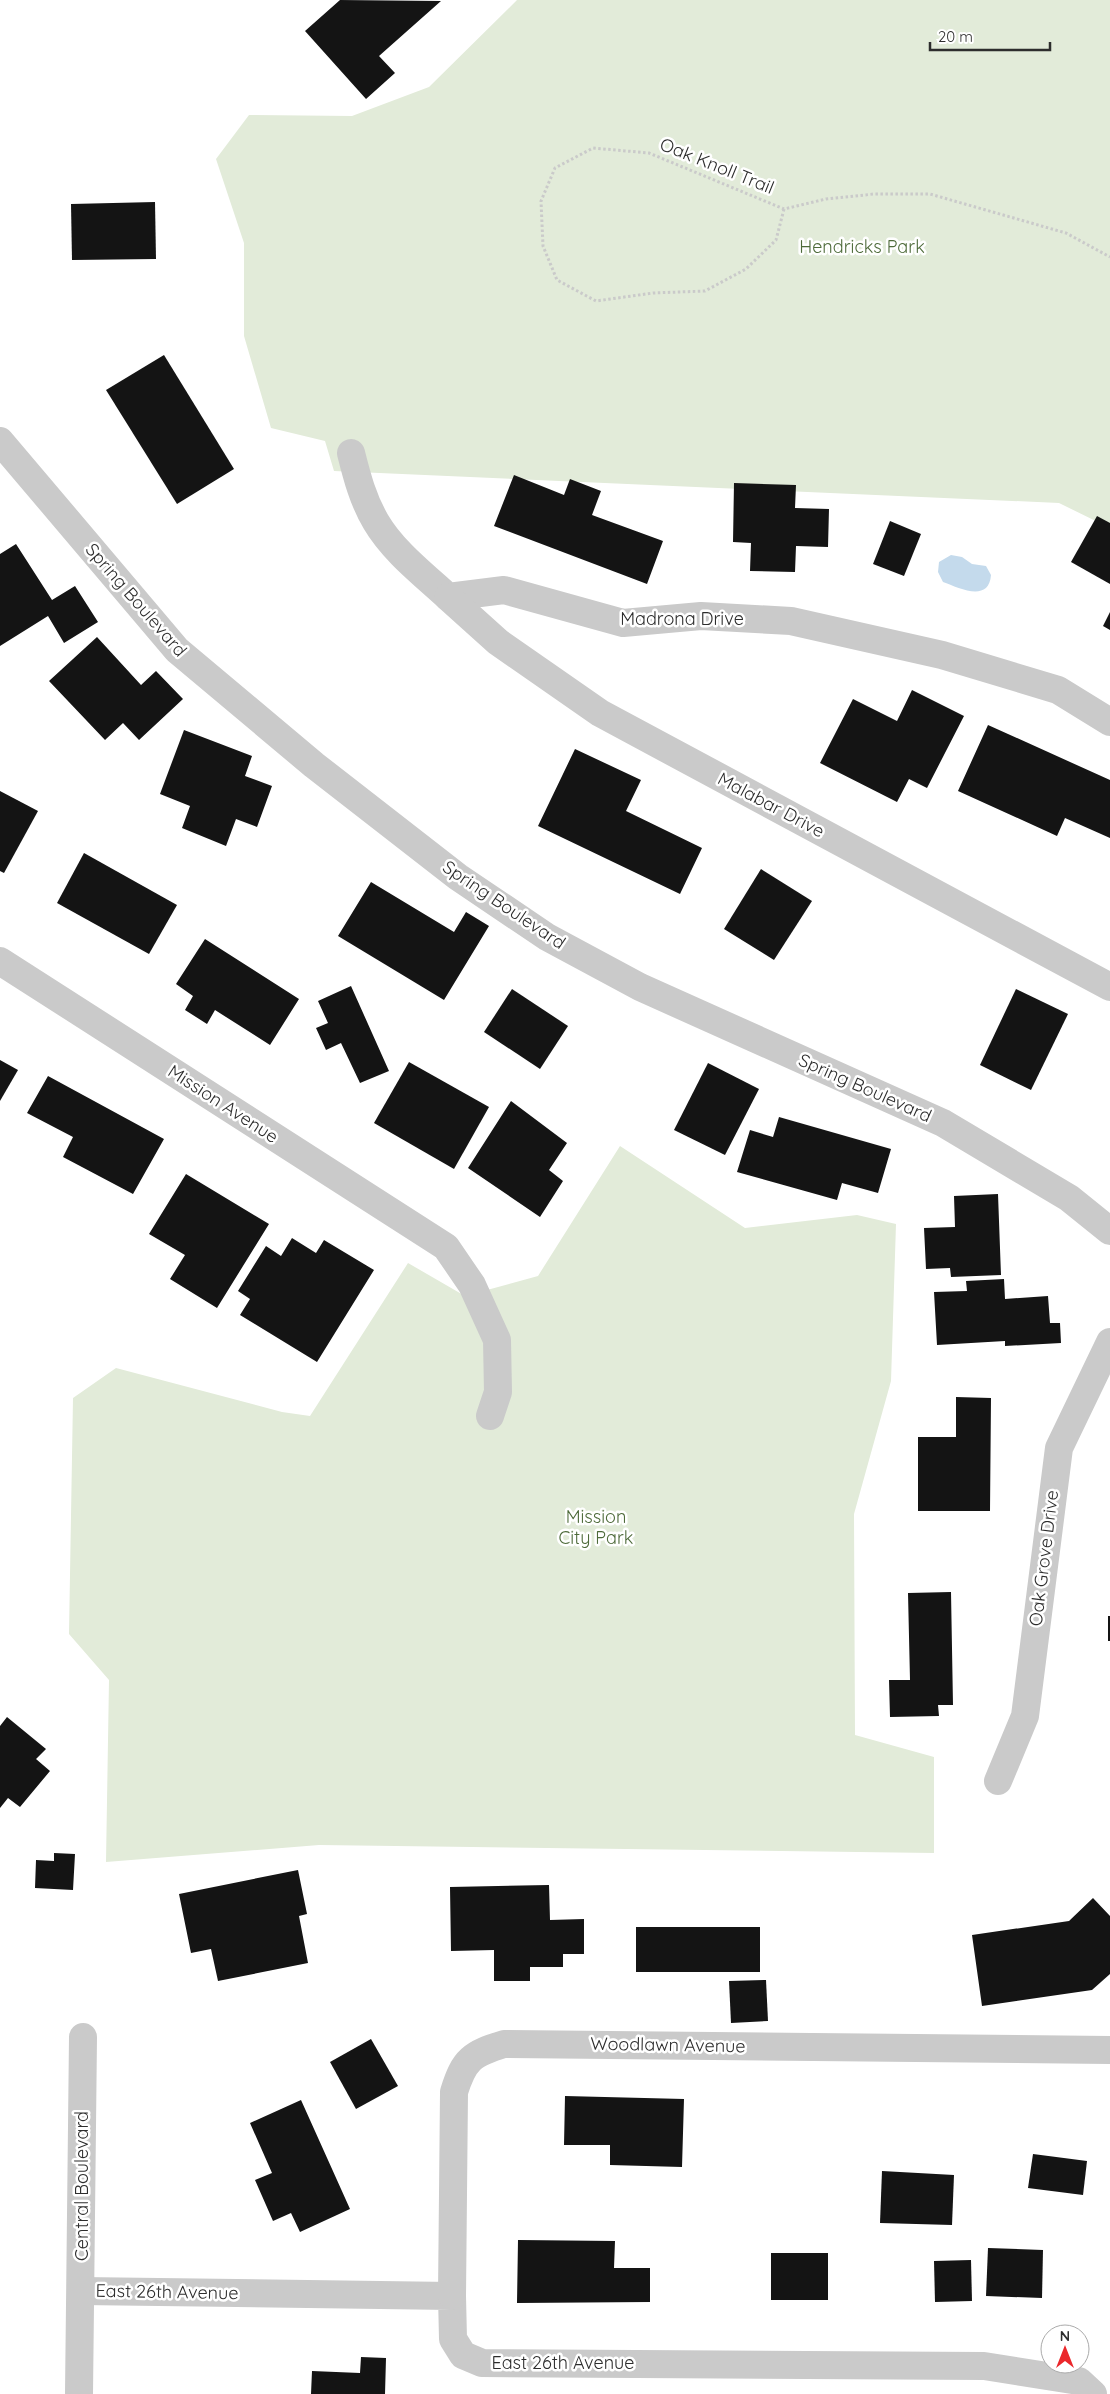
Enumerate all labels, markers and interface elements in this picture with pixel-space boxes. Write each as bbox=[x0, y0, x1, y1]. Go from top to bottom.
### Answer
scale bar bbox=[930, 20, 1050, 52]
text: 20 m bbox=[938, 27, 973, 46]
street label: Oak Knoll Trail bbox=[657, 132, 778, 199]
park label: Hendricks Park bbox=[799, 235, 925, 258]
street label: Spring Boulevard bbox=[81, 538, 192, 661]
street label: Madrona Drive bbox=[620, 607, 744, 630]
street label: Malabar Drive bbox=[714, 767, 829, 842]
street label: Spring Boulevard bbox=[439, 855, 570, 954]
street label: Spring Boulevard bbox=[795, 1048, 935, 1127]
street label: Mission Avenue bbox=[164, 1059, 283, 1148]
street label: Oak Grove Drive bbox=[1024, 1489, 1063, 1627]
park label: Mission City Park bbox=[559, 1505, 633, 1549]
street label: Woodlawn Avenue bbox=[590, 2032, 746, 2057]
street label: Central Boulevard bbox=[70, 2111, 93, 2261]
street label: East 26th Avenue bbox=[95, 2279, 239, 2304]
north arrow bbox=[1040, 2324, 1090, 2374]
text: N bbox=[1060, 2327, 1070, 2345]
street label: East 26th Avenue bbox=[491, 2351, 635, 2374]

